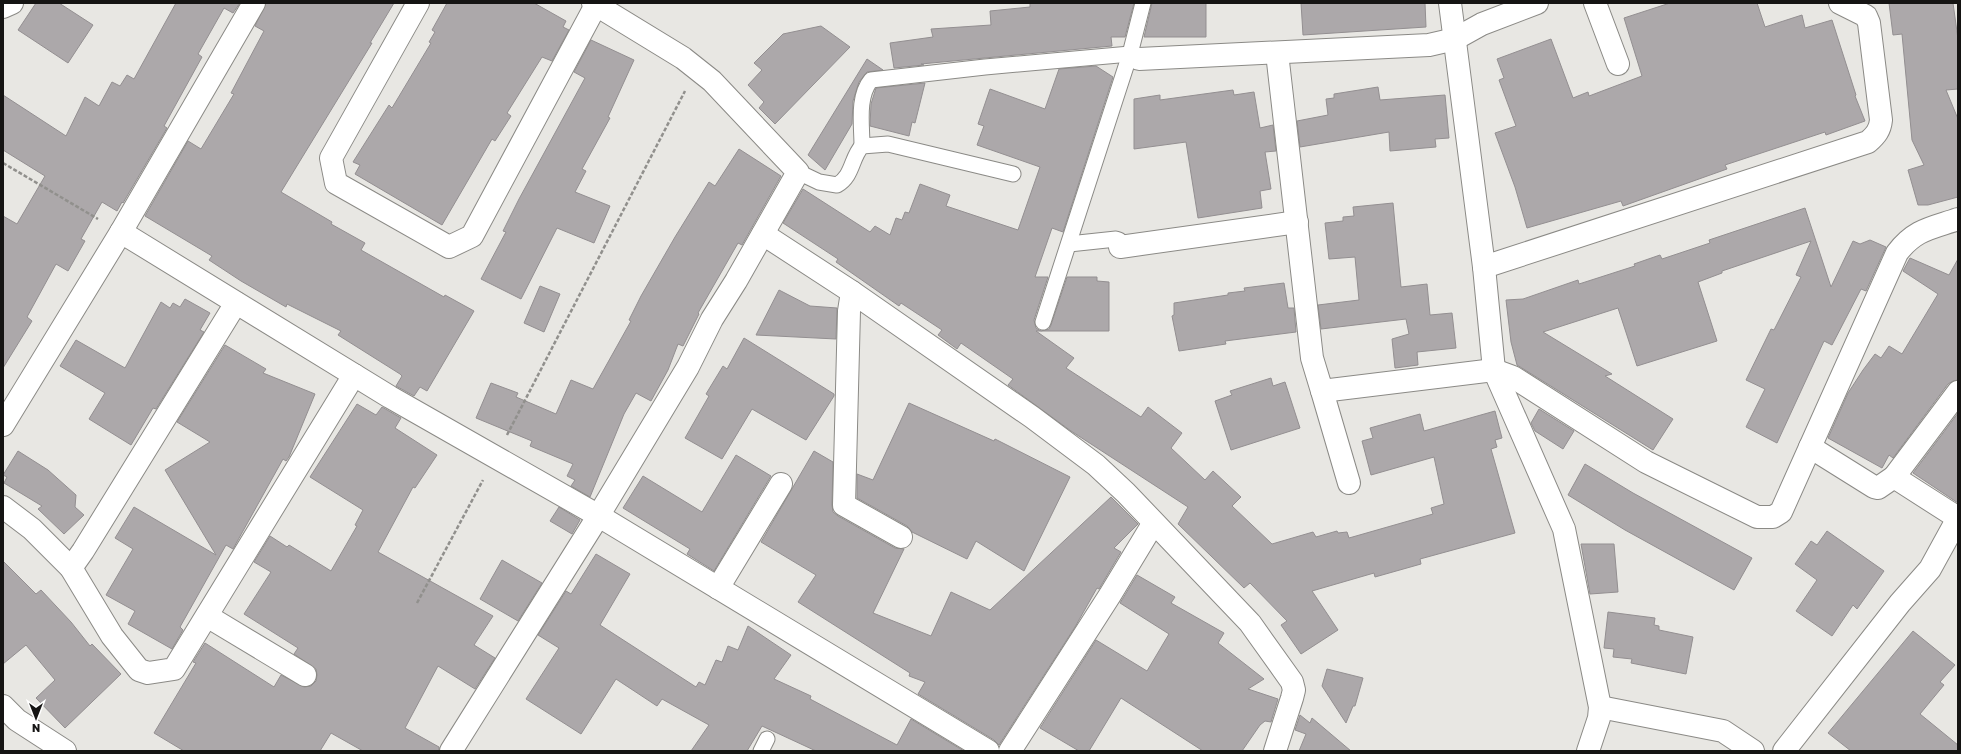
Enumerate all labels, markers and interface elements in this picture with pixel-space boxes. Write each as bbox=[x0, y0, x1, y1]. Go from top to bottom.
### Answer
north arrow bbox=[16, 698, 56, 738]
text: N bbox=[32, 722, 40, 735]

